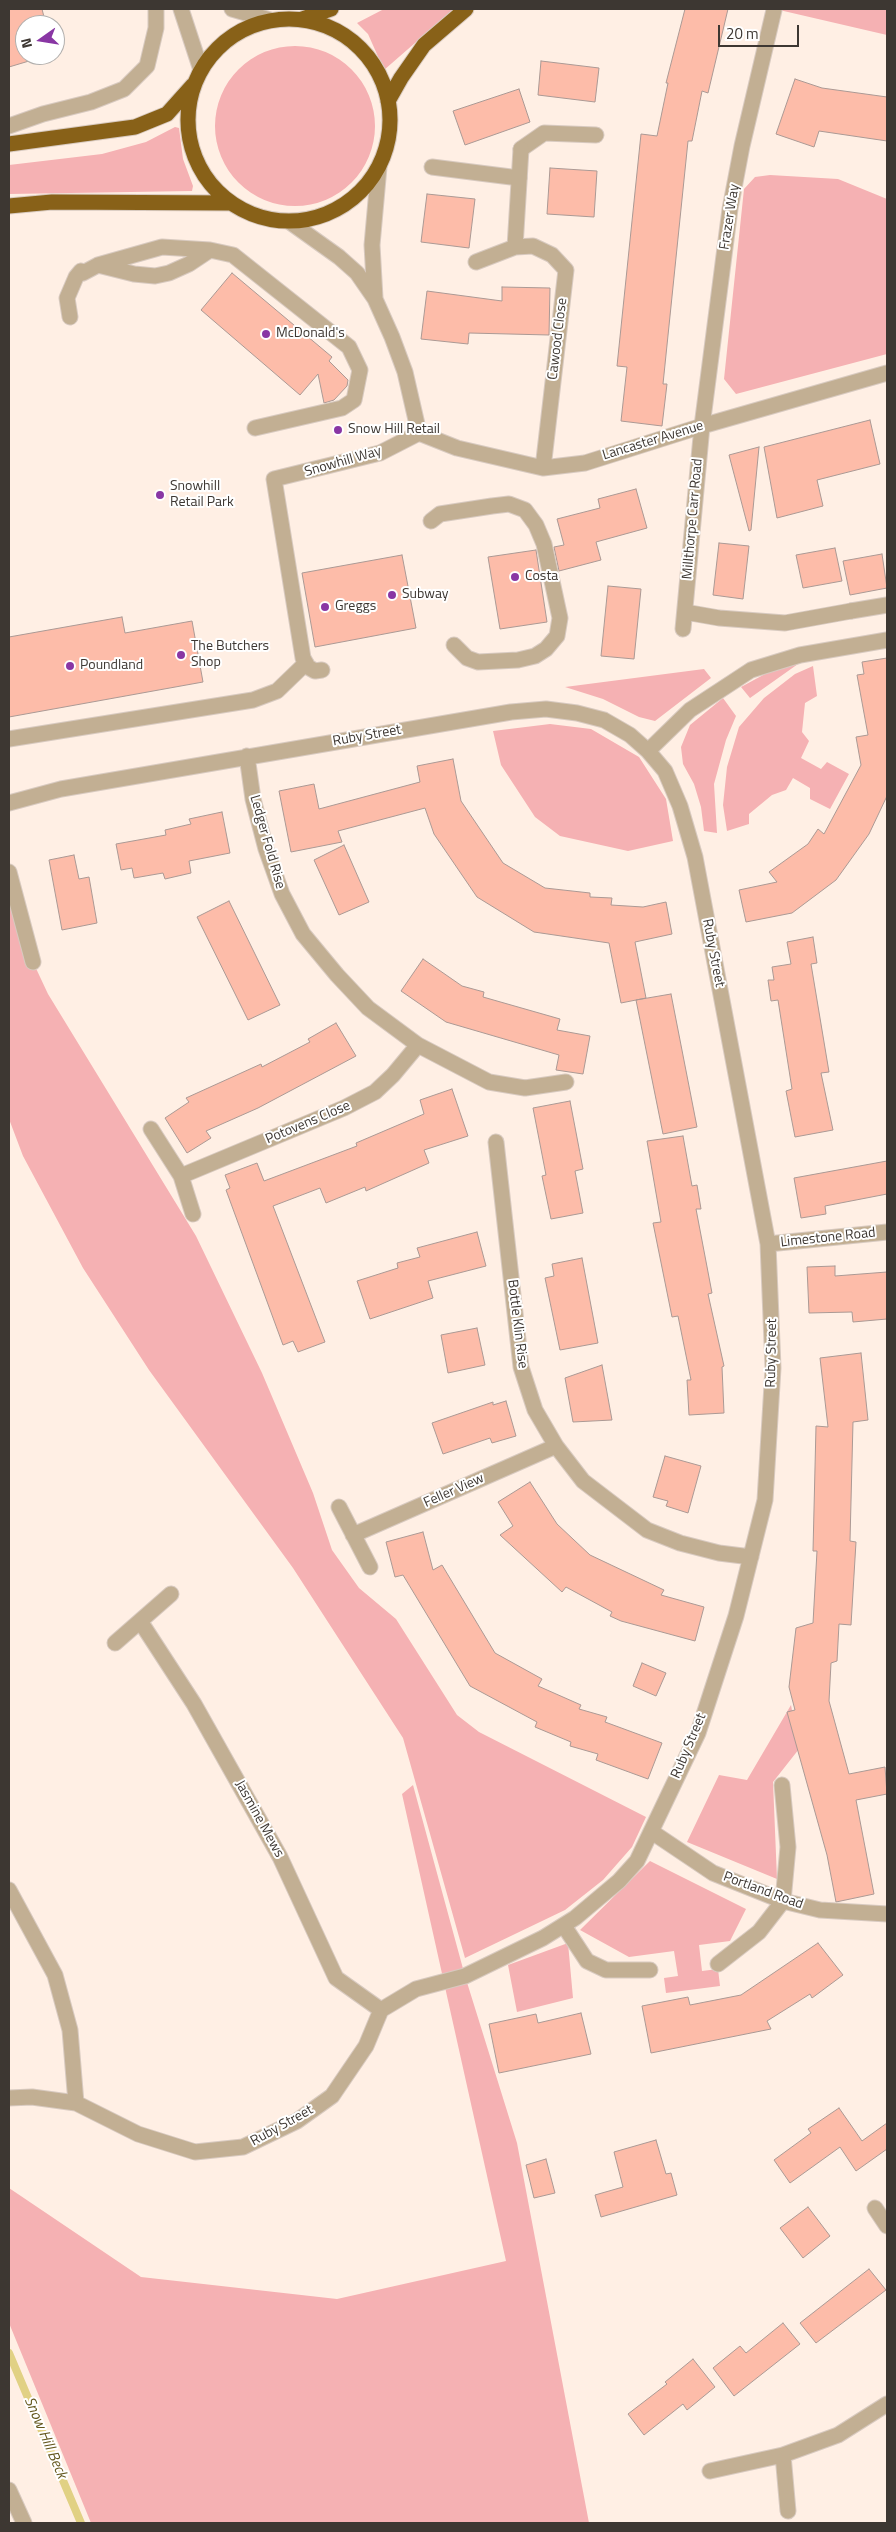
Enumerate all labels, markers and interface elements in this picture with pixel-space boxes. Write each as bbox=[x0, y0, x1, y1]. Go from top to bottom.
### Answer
north arrow bbox=[15, 15, 65, 65]
scale bar bbox=[721, 15, 802, 47]
text: 20 m bbox=[726, 22, 759, 45]
text: N bbox=[15, 36, 37, 50]
street label: Frazer Way bbox=[717, 183, 743, 251]
street label: Cawood Close bbox=[545, 297, 571, 381]
place label: McDonald's bbox=[276, 326, 345, 342]
marker: McDonald's bbox=[260, 328, 272, 340]
street label: Lancaster Avenue bbox=[601, 418, 705, 464]
place label: Snow Hill Retail bbox=[348, 422, 440, 438]
marker: Snow Hill Retail bbox=[332, 424, 344, 436]
street label: Snowhill Way bbox=[303, 443, 383, 481]
street label: Millthorpe Carr Road bbox=[679, 458, 707, 580]
place label: Snowhill Retail Park bbox=[170, 479, 234, 512]
marker: Snowhill Retail Park bbox=[154, 489, 166, 501]
place label: Costa bbox=[525, 569, 558, 585]
marker: Costa bbox=[509, 571, 521, 583]
place label: Subway bbox=[402, 587, 449, 603]
marker: Subway bbox=[386, 589, 398, 601]
place label: Greggs bbox=[335, 599, 376, 615]
marker: Greggs bbox=[319, 601, 331, 613]
place label: The Butchers Shop bbox=[191, 639, 269, 672]
marker: The Butchers Shop bbox=[175, 649, 187, 661]
place label: Poundland bbox=[80, 658, 143, 674]
marker: Poundland bbox=[64, 660, 76, 672]
street label: Ruby Street bbox=[331, 722, 403, 750]
street label: Ledger Fold Rise bbox=[246, 793, 288, 891]
street label: Ruby Street bbox=[698, 917, 728, 989]
street label: Potovens Close bbox=[263, 1098, 353, 1148]
street label: Limestone Road bbox=[780, 1225, 876, 1251]
street label: Bottle Klin Rise bbox=[503, 1279, 531, 1369]
street label: Ruby Street bbox=[763, 1318, 781, 1388]
street label: Feller View bbox=[421, 1470, 487, 1512]
street label: Ruby Street bbox=[668, 1711, 710, 1781]
street label: Jasmine Mews bbox=[231, 1777, 287, 1861]
street label: Portland Road bbox=[721, 1869, 805, 1913]
street label: Ruby Street bbox=[248, 2102, 316, 2150]
water label: Snow Hill Beck bbox=[20, 2394, 70, 2482]

